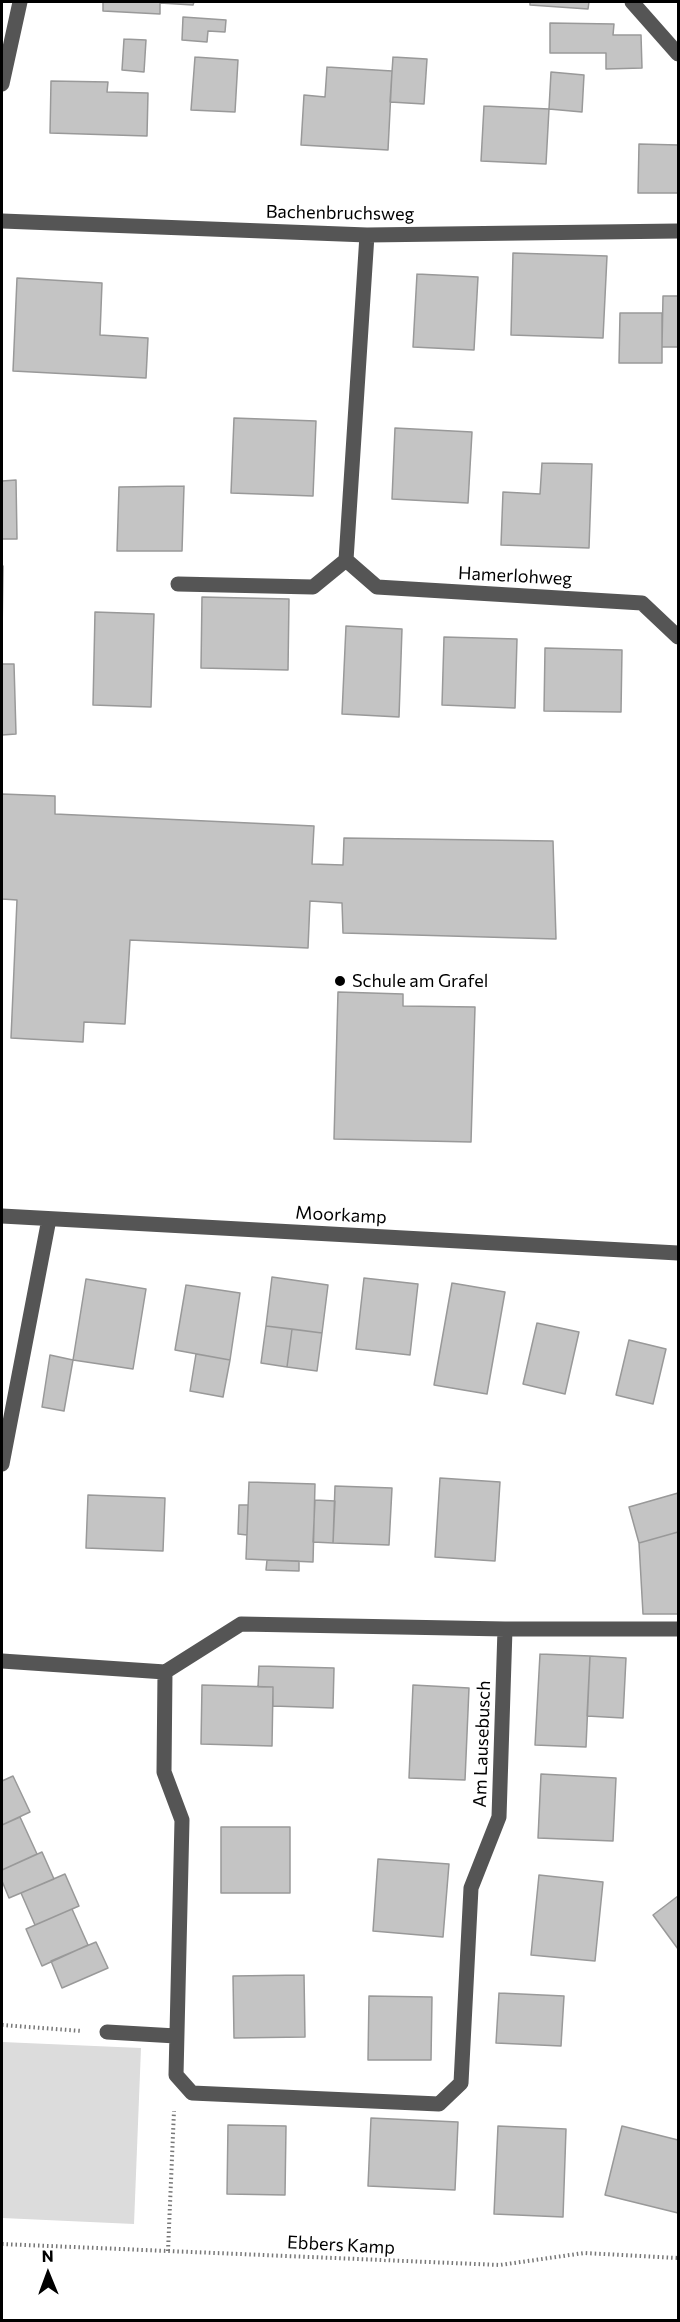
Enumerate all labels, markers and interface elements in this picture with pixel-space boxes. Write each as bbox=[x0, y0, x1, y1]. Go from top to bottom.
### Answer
street label: Bachenbruchsweg bbox=[266, 201, 414, 225]
street label: Hamerlohweg bbox=[457, 562, 573, 590]
place label: Schule am Grafel bbox=[352, 970, 488, 992]
marker: Schule am Grafel bbox=[333, 974, 347, 988]
street label: Moorkamp bbox=[295, 1202, 387, 1228]
street label: Am Lausebusch bbox=[469, 1680, 495, 1808]
street label: Ebbers Kamp bbox=[287, 2231, 395, 2259]
north arrow bbox=[18, 2244, 78, 2304]
text: N bbox=[42, 2246, 54, 2265]

